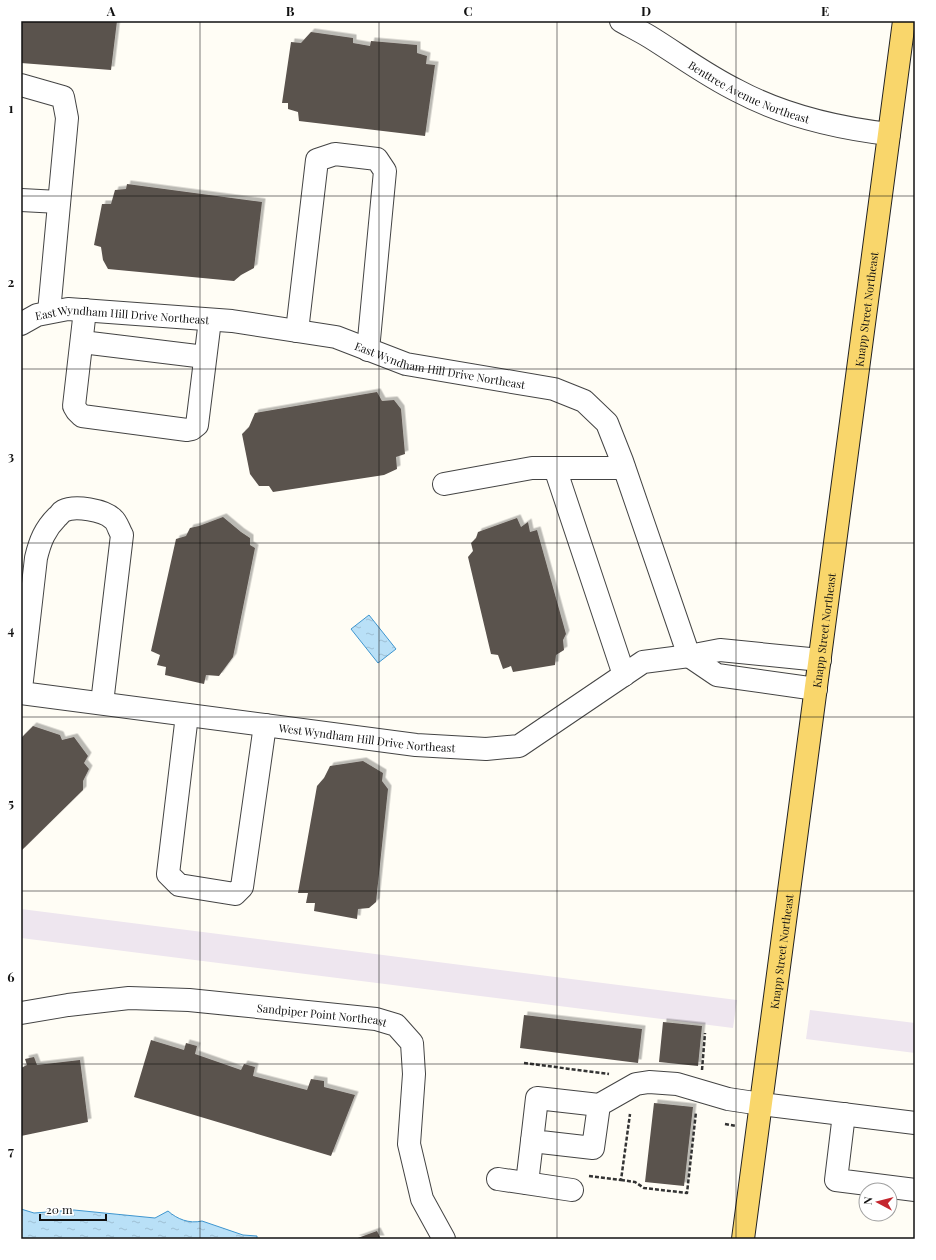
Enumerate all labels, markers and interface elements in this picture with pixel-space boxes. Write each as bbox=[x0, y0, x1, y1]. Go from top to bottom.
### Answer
text: A bbox=[106, 2, 116, 19]
text: B bbox=[286, 2, 295, 19]
text: C bbox=[463, 2, 473, 19]
text: D bbox=[641, 2, 651, 19]
text: E bbox=[821, 2, 829, 19]
street label: Benttree Avenue Northeast bbox=[686, 57, 812, 126]
text: 1 bbox=[9, 99, 14, 116]
street label: Knapp Street Northeast bbox=[851, 251, 881, 367]
text: 2 bbox=[8, 273, 15, 290]
street label: East Wyndham Hill Drive Northeast bbox=[34, 301, 210, 327]
street label: East Wyndham Hill Drive Northeast bbox=[353, 338, 527, 392]
text: 3 bbox=[8, 447, 14, 464]
street label: Knapp Street Northeast bbox=[808, 572, 838, 689]
text: 4 bbox=[8, 621, 15, 638]
street label: West Wyndham Hill Drive Northeast bbox=[277, 719, 456, 755]
text: 5 bbox=[8, 794, 14, 811]
street label: Knapp Street Northeast bbox=[766, 893, 796, 1010]
text: 6 bbox=[7, 968, 15, 985]
street label: Sandpiper Point Northeast bbox=[256, 999, 389, 1029]
text: 7 bbox=[8, 1142, 14, 1159]
north arrow bbox=[858, 1182, 898, 1222]
scale bar bbox=[40, 1196, 106, 1222]
text: N bbox=[860, 1196, 876, 1206]
text: 20 m bbox=[46, 1201, 73, 1217]

